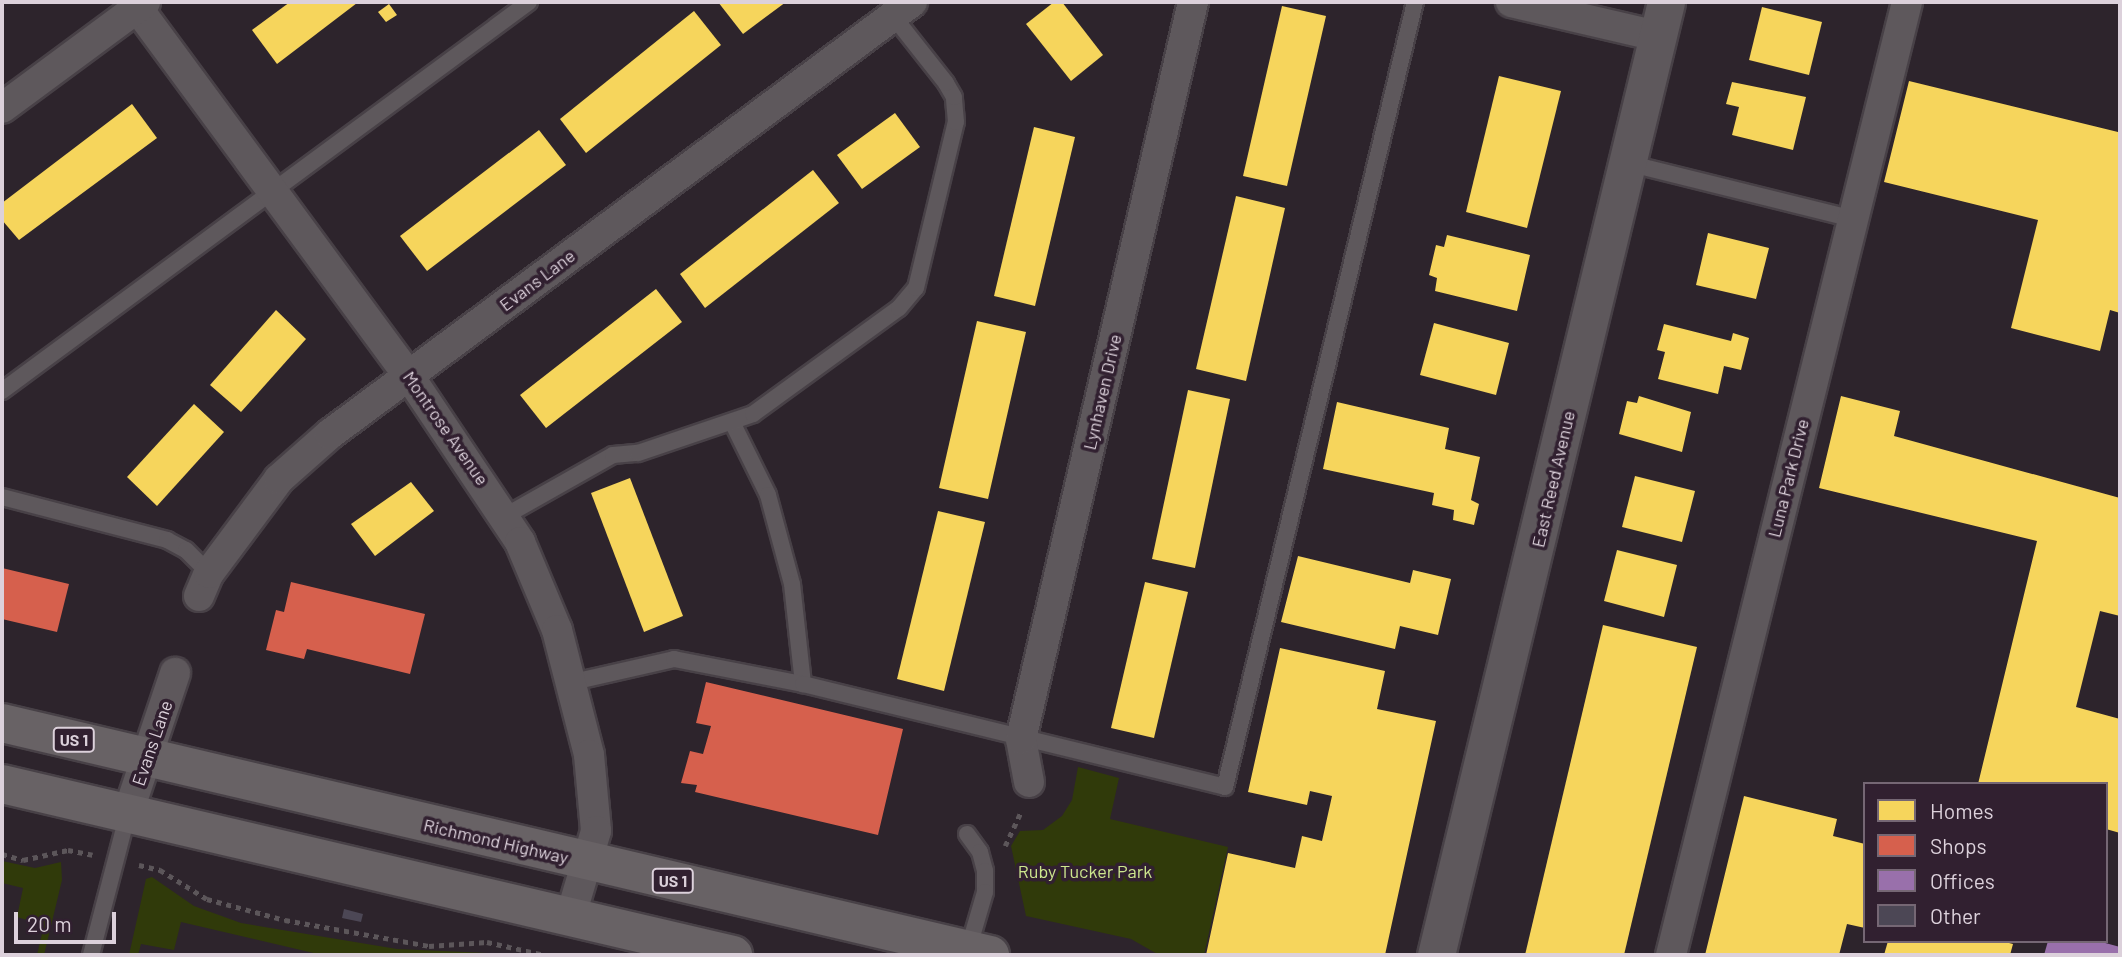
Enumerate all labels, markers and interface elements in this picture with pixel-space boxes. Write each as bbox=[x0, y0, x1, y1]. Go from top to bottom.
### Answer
street label: Evans Lane bbox=[495, 245, 579, 315]
street label: Lynhaven Drive bbox=[1078, 332, 1126, 452]
street label: Montrose Avenue bbox=[399, 367, 493, 489]
street label: East Reed Avenue bbox=[1527, 409, 1579, 549]
street label: Luna Park Drive bbox=[1763, 416, 1813, 540]
street label: Evans Lane bbox=[127, 697, 177, 789]
road number: US 1 bbox=[51, 727, 97, 752]
legend bbox=[1863, 782, 2108, 943]
text: Homes bbox=[1930, 798, 1994, 823]
street label: Richmond Highway bbox=[421, 814, 571, 868]
text: Shops bbox=[1930, 833, 1987, 858]
park label: Ruby Tucker Park bbox=[1018, 860, 1152, 882]
road number: US 1 bbox=[650, 868, 696, 894]
text: Offices bbox=[1930, 868, 1995, 893]
scale bar bbox=[18, 898, 119, 942]
text: Other bbox=[1930, 903, 1981, 928]
text: 20 m bbox=[27, 911, 72, 936]

